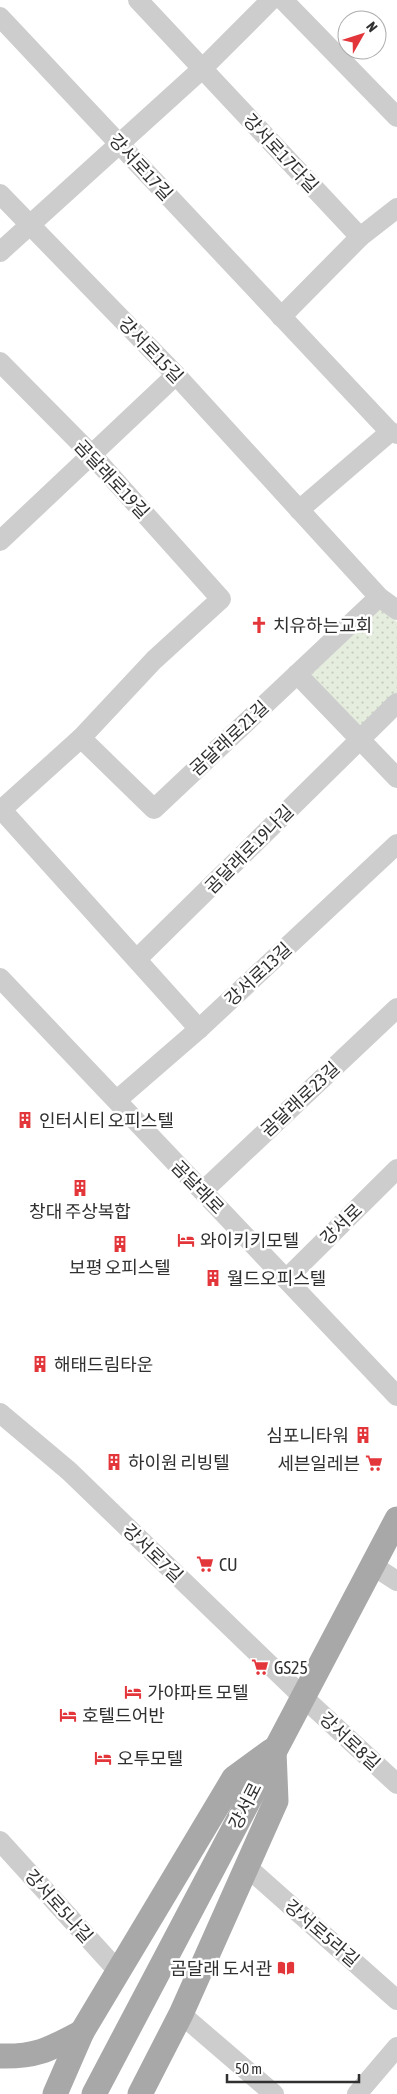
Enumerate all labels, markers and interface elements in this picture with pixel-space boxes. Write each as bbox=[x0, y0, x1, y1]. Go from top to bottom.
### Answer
north arrow bbox=[337, 10, 387, 60]
text: N bbox=[363, 19, 381, 35]
street label: 강서로17다길 bbox=[239, 109, 323, 197]
street label: 강서로17길 bbox=[105, 129, 177, 205]
street label: 강서로15길 bbox=[115, 313, 187, 387]
street label: 곰달래로19길 bbox=[70, 435, 154, 523]
church icon: 치유하는교회 bbox=[249, 615, 269, 635]
place label: 치유하는교회 bbox=[273, 615, 372, 636]
street label: 곰달래로21길 bbox=[185, 696, 273, 780]
street label: 곰달래로19나길 bbox=[200, 800, 298, 898]
street label: 강서로13길 bbox=[220, 938, 296, 1010]
street label: 곰달래로23길 bbox=[256, 1057, 344, 1141]
building icon: 인터시티 오피스텔 bbox=[15, 1110, 35, 1130]
place label: 인터시티 오피스텔 bbox=[39, 1110, 174, 1131]
street label: 곰달래로 bbox=[167, 1156, 229, 1218]
building icon: 창대 주상복합 bbox=[70, 1178, 90, 1198]
street label: 강서로 bbox=[316, 1199, 366, 1249]
place label: 창대 주상복합 bbox=[29, 1201, 131, 1222]
hotel icon: 와이키키모텔 bbox=[176, 1230, 196, 1250]
place label: 와이키키모텔 bbox=[200, 1230, 299, 1251]
building icon: 보평 오피스텔 bbox=[110, 1234, 130, 1254]
place label: 보평 오피스텔 bbox=[69, 1257, 171, 1278]
building icon: 월드오피스텔 bbox=[203, 1268, 223, 1288]
place label: 월드오피스텔 bbox=[227, 1268, 326, 1289]
building icon: 해태드림타운 bbox=[30, 1354, 50, 1374]
place label: 해태드림타운 bbox=[54, 1354, 153, 1375]
place label: 심포니타워 bbox=[266, 1425, 349, 1446]
building icon: 심포니타워 bbox=[353, 1425, 373, 1445]
building icon: 하이원 리빙텔 bbox=[104, 1452, 124, 1472]
place label: 하이원 리빙텔 bbox=[128, 1452, 230, 1473]
place label: 세븐일레븐 bbox=[277, 1453, 360, 1474]
supermarket icon: 세븐일레븐 bbox=[364, 1453, 384, 1473]
street label: 강서로7길 bbox=[119, 1520, 187, 1586]
supermarket icon: CU bbox=[195, 1554, 215, 1574]
place label: CU bbox=[219, 1554, 238, 1575]
supermarket icon: GS25 bbox=[250, 1657, 270, 1677]
place label: GS25 bbox=[274, 1657, 308, 1678]
hotel icon: 가야파트 모텔 bbox=[123, 1682, 143, 1702]
place label: 가야파트 모텔 bbox=[147, 1682, 249, 1703]
hotel icon: 호텔드어반 bbox=[58, 1705, 78, 1725]
place label: 호텔드어반 bbox=[82, 1705, 165, 1726]
street label: 강서로8길 bbox=[316, 1708, 384, 1774]
hotel icon: 오투모텔 bbox=[93, 1748, 113, 1768]
place label: 오투모텔 bbox=[117, 1748, 183, 1769]
street label: 강서로 bbox=[224, 1779, 266, 1833]
street label: 강서로5나길 bbox=[21, 1865, 97, 1947]
street label: 강서로5라길 bbox=[281, 1895, 363, 1971]
place label: 곰달래 도서관 bbox=[170, 1958, 272, 1979]
library icon: 곰달래 도서관 bbox=[276, 1958, 296, 1978]
scale bar bbox=[227, 2052, 360, 2084]
text: 50 m bbox=[235, 2060, 262, 2077]

